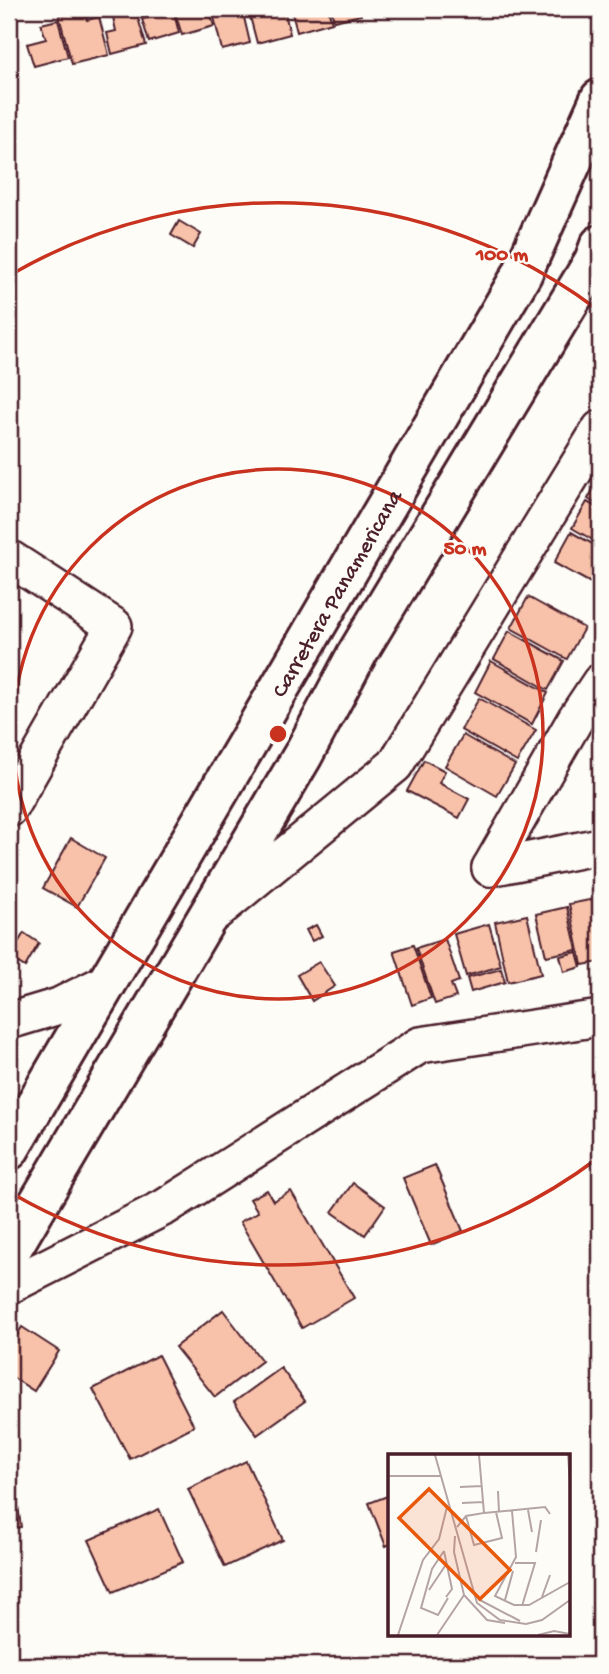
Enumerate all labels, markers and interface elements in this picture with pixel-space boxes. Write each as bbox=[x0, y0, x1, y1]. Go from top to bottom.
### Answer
text: 100 m bbox=[475, 244, 528, 269]
street label: Carretera Panamericana bbox=[267, 485, 410, 703]
text: 50 m bbox=[444, 538, 487, 563]
centre of rings bbox=[266, 722, 290, 746]
inset map bbox=[388, 1454, 570, 1636]

